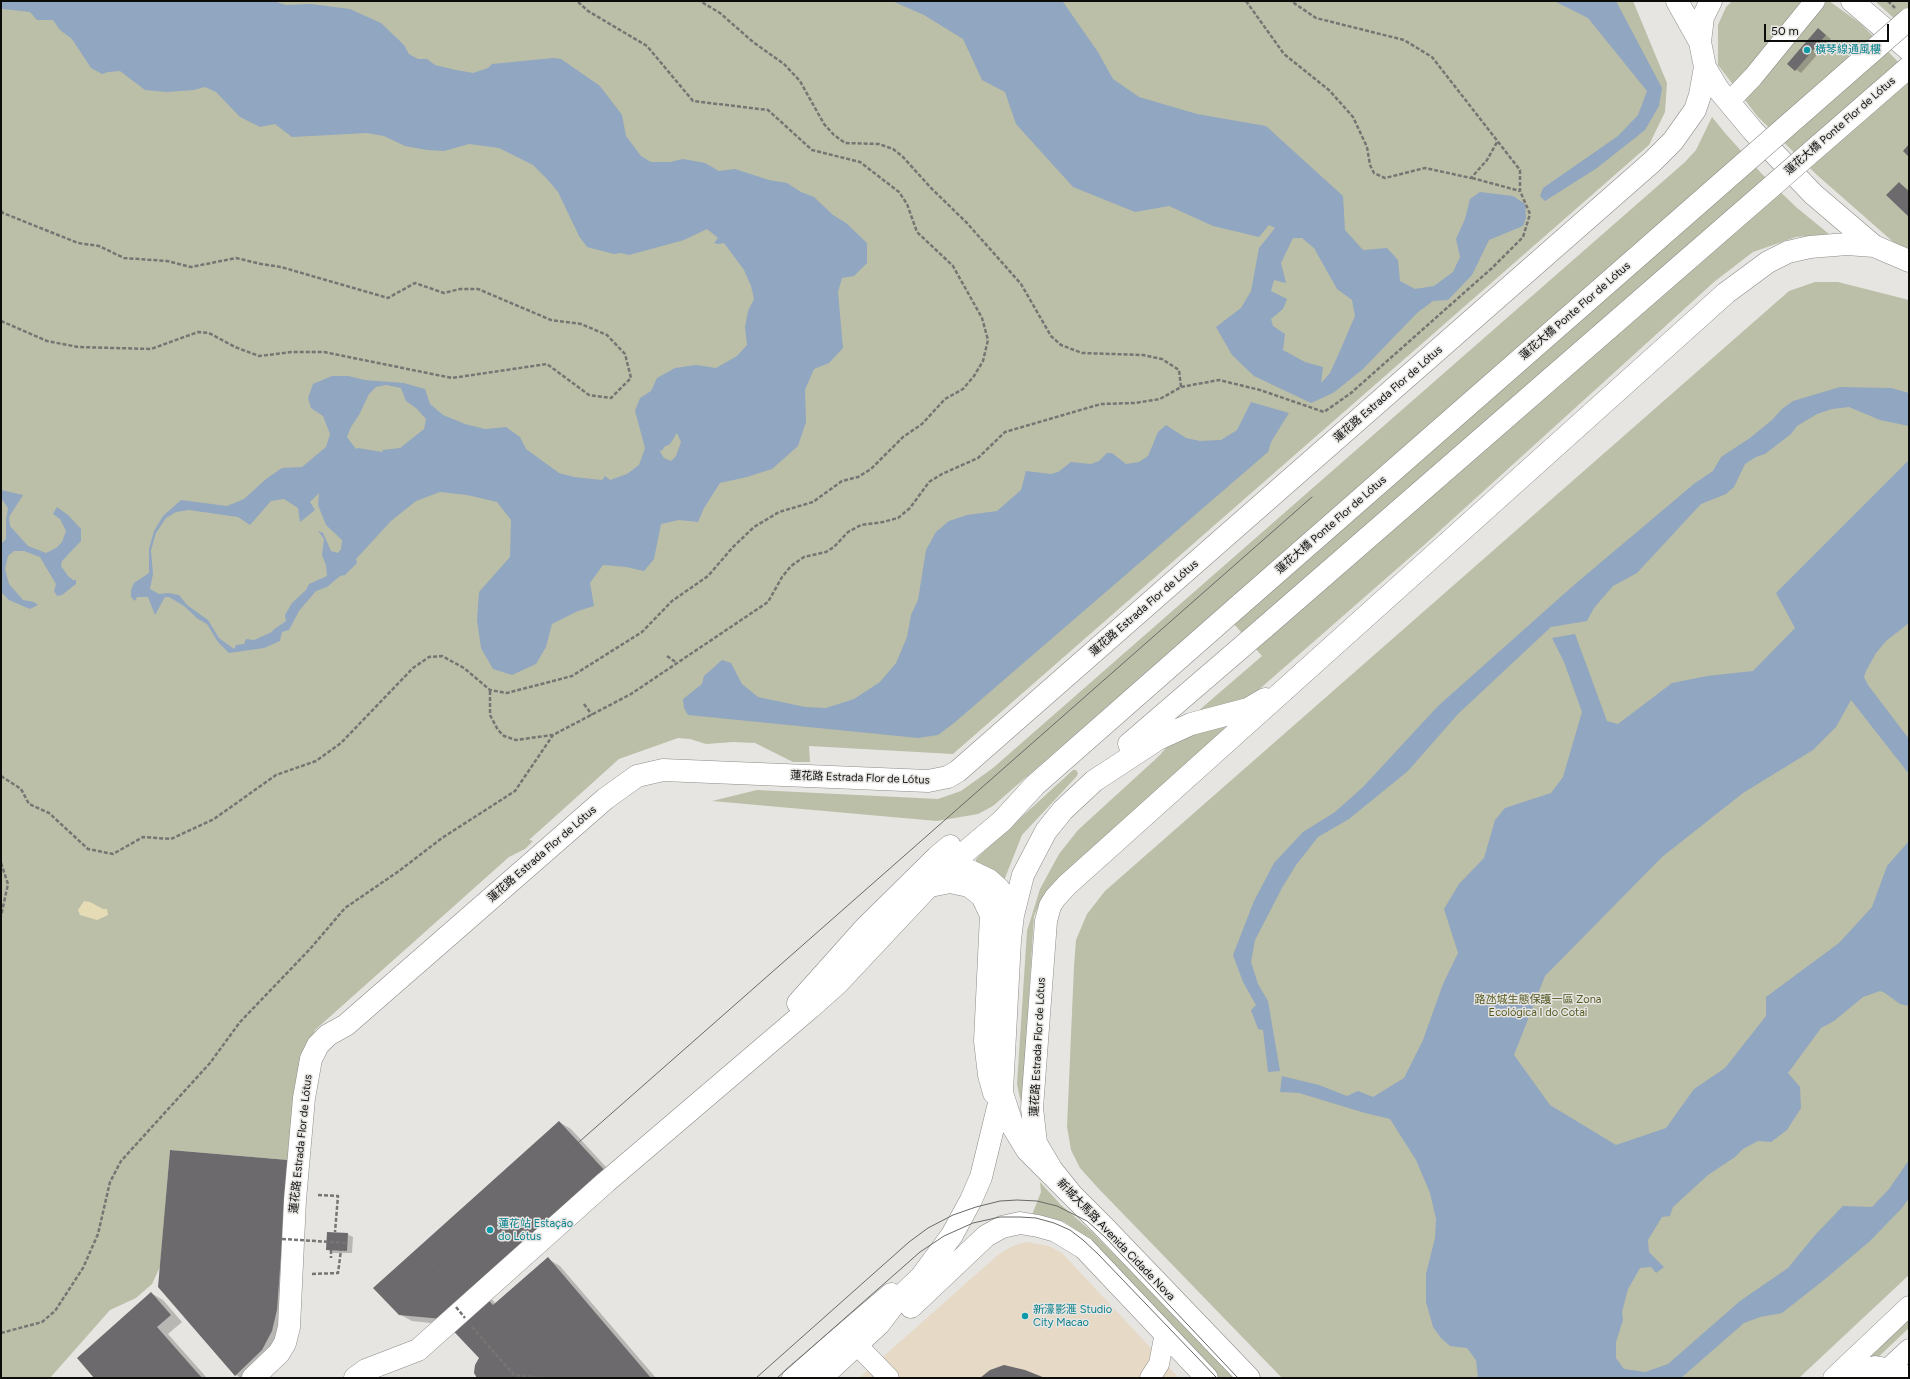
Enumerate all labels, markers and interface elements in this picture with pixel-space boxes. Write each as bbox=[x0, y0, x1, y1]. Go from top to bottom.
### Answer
scale bar bbox=[1766, 16, 1891, 42]
text: 50 m bbox=[1771, 24, 1799, 38]
place label: 橫琴線通風樓 bbox=[1815, 43, 1881, 57]
marker: 橫琴線通風樓 bbox=[1802, 45, 1812, 55]
street label: 蓮花大橋 Ponte Flor de Lótus bbox=[1782, 74, 1898, 178]
street label: 蓮花大橋 Ponte Flor de Lótus bbox=[1517, 259, 1633, 363]
street label: 蓮花路 Estrada Flor de Lótus bbox=[1331, 343, 1445, 445]
street label: 蓮花大橋 Ponte Flor de Lótus bbox=[1273, 473, 1389, 577]
street label: 蓮花路 Estrada Flor de Lótus bbox=[1087, 557, 1201, 659]
street label: 蓮花路 Estrada Flor de Lótus bbox=[790, 769, 930, 787]
street label: 蓮花路 Estrada Flor de Lótus bbox=[485, 803, 599, 905]
street label: 蓮花路 Estrada Flor de Lótus bbox=[1028, 977, 1048, 1117]
park label: 路氹城生態保護一區 Zona Ecológica I do Cotai bbox=[1475, 993, 1601, 1019]
street label: 蓮花路 Estrada Flor de Lótus bbox=[287, 1074, 315, 1214]
street label: 新城大馬路 Avenida Cidade Nova bbox=[1054, 1177, 1178, 1303]
place label: 蓮花站 Estação do Lótus bbox=[498, 1217, 573, 1243]
marker: 蓮花站 Estação do Lótus bbox=[485, 1225, 495, 1235]
place label: 新濠影滙 Studio City Macao bbox=[1033, 1303, 1112, 1329]
marker: 新濠影滙 Studio City Macao bbox=[1020, 1311, 1030, 1321]

